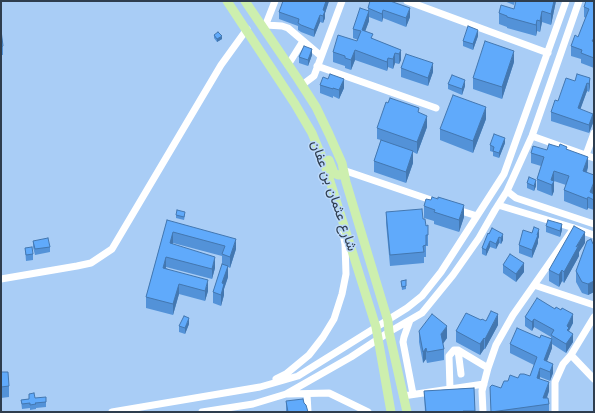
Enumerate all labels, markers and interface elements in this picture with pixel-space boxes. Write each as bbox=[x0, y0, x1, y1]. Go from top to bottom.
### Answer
street label: شارع عثمان بن عفان bbox=[306, 138, 360, 254]

